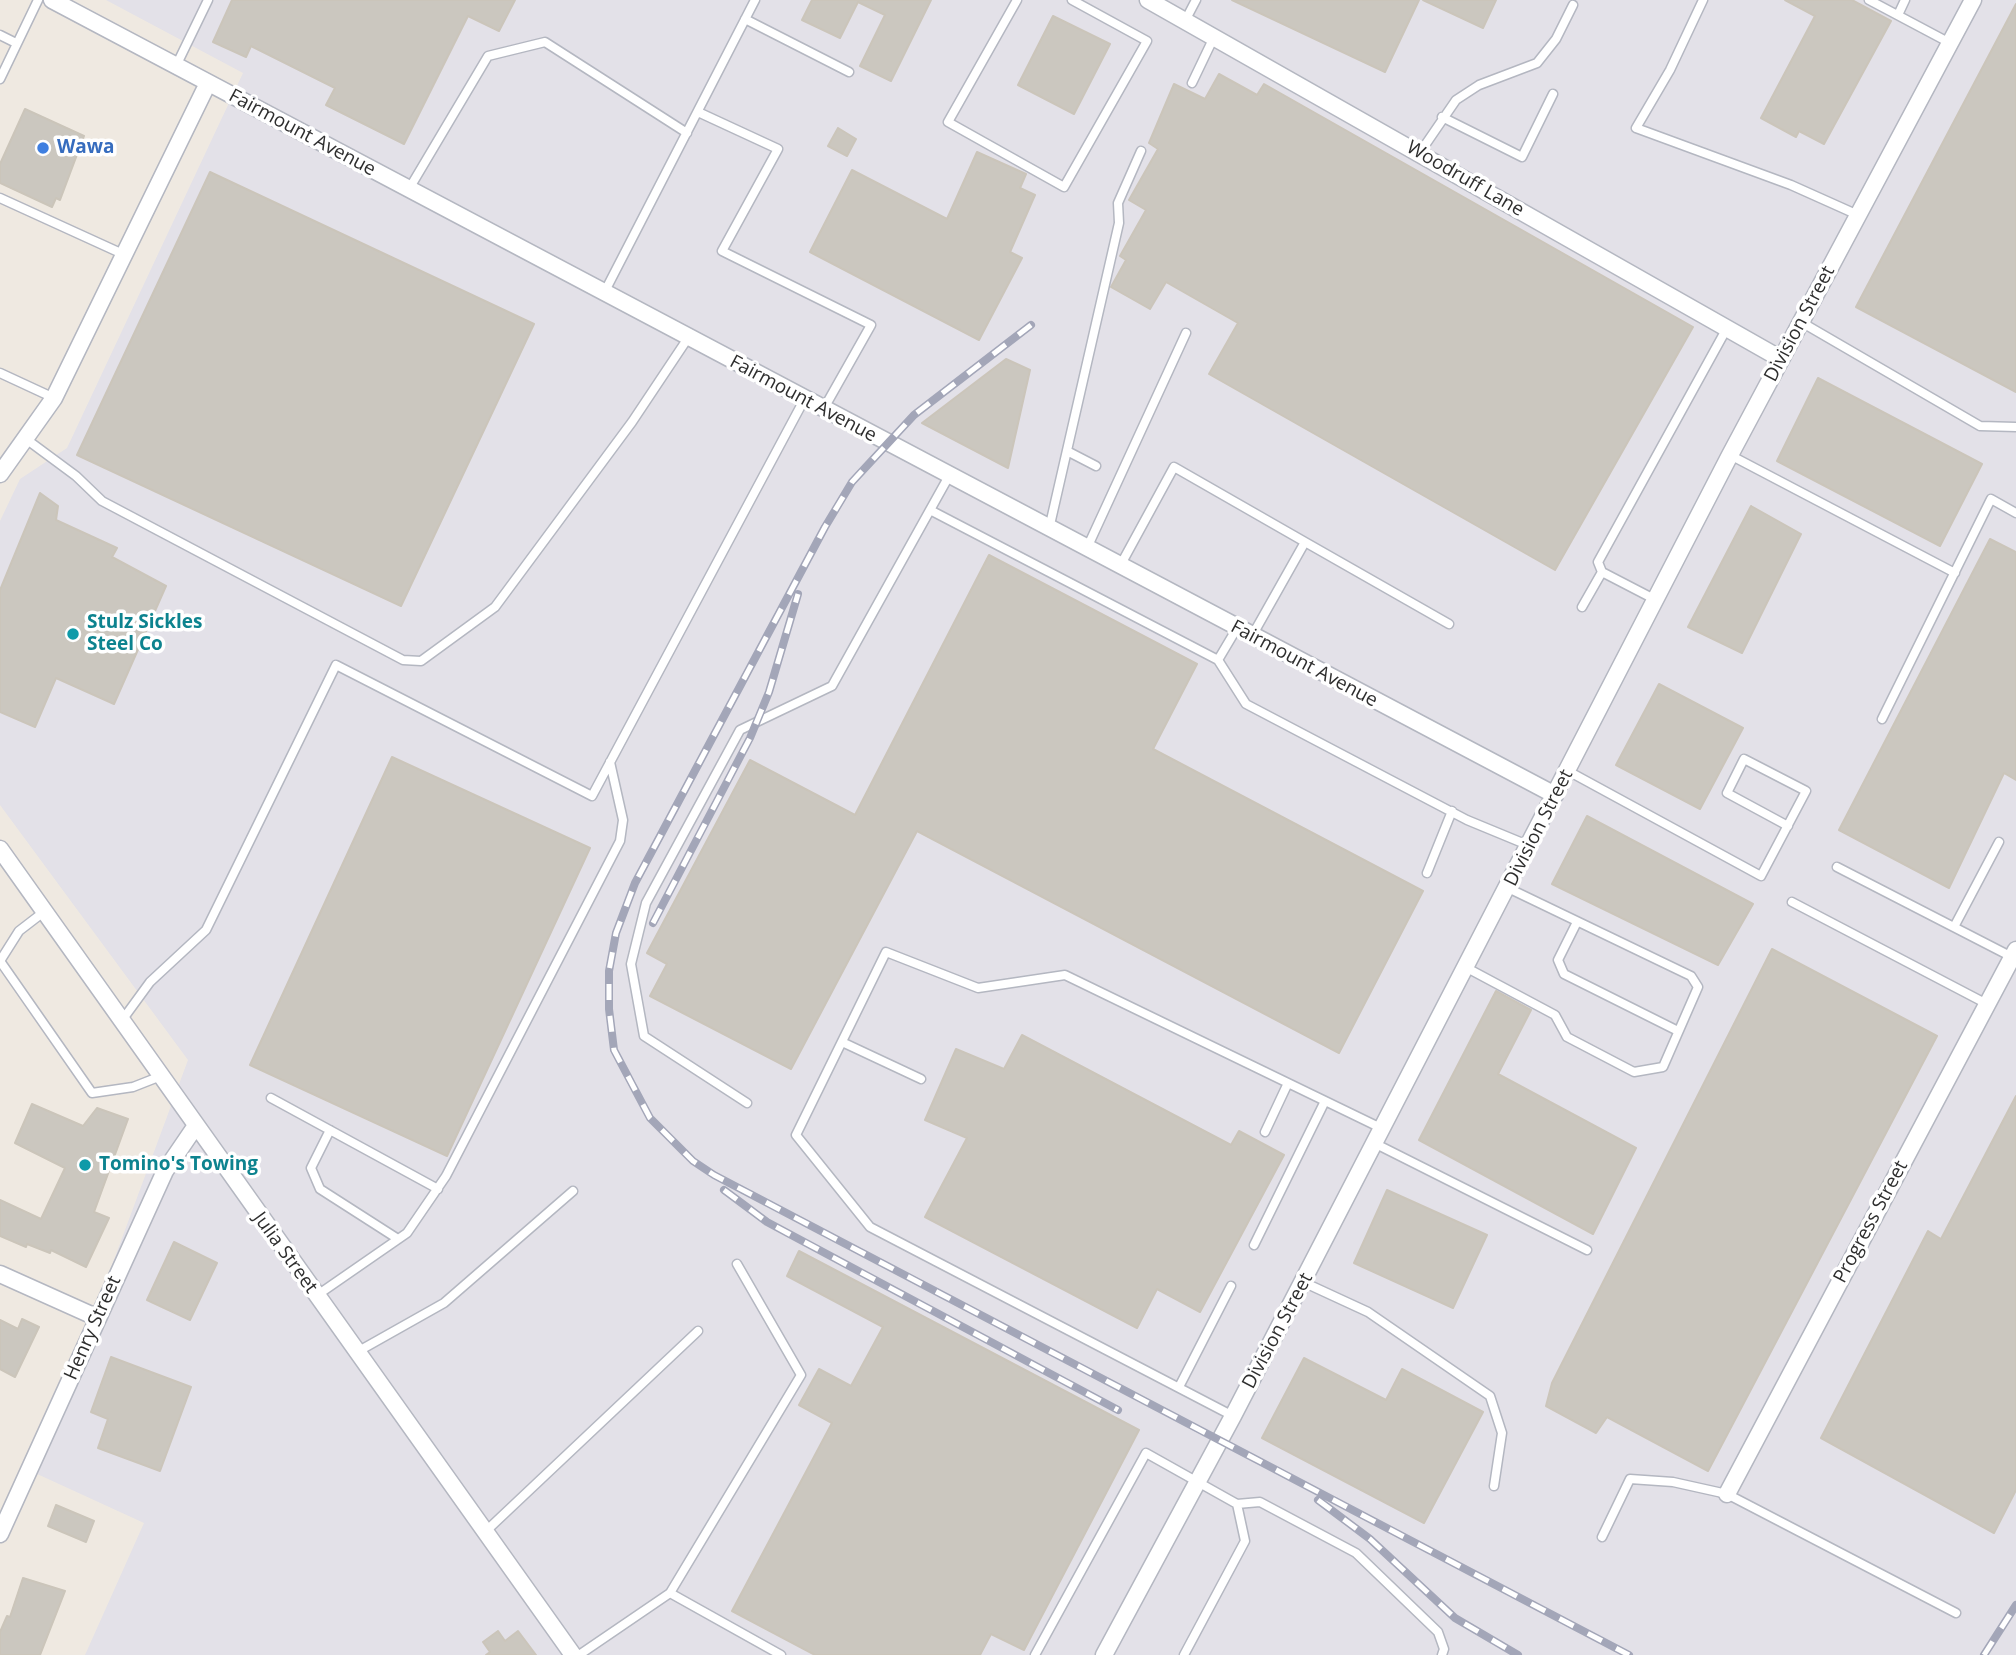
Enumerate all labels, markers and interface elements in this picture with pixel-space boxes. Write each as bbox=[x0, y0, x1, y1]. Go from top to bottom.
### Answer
street label: Fairmount Avenue bbox=[225, 85, 379, 181]
street label: Woodruff Lane bbox=[1402, 136, 1528, 222]
place label: Wawa bbox=[57, 137, 115, 159]
marker: Wawa bbox=[35, 140, 51, 156]
street label: Division Street bbox=[1760, 262, 1840, 386]
street label: Fairmount Avenue bbox=[726, 351, 880, 447]
place label: Stulz Sickles Steel Co bbox=[87, 612, 202, 656]
street label: Fairmount Avenue bbox=[1227, 616, 1381, 712]
marker: Stulz Sickles Steel Co bbox=[65, 626, 81, 642]
street label: Division Street bbox=[1500, 766, 1578, 890]
place label: Tomino's Towing bbox=[99, 1154, 258, 1176]
marker: Tomino's Towing bbox=[77, 1157, 93, 1173]
street label: Progress Street bbox=[1829, 1157, 1913, 1287]
street label: Julia Street bbox=[248, 1208, 322, 1298]
street label: Division Street bbox=[1238, 1269, 1318, 1393]
street label: Henry Street bbox=[60, 1272, 126, 1384]

